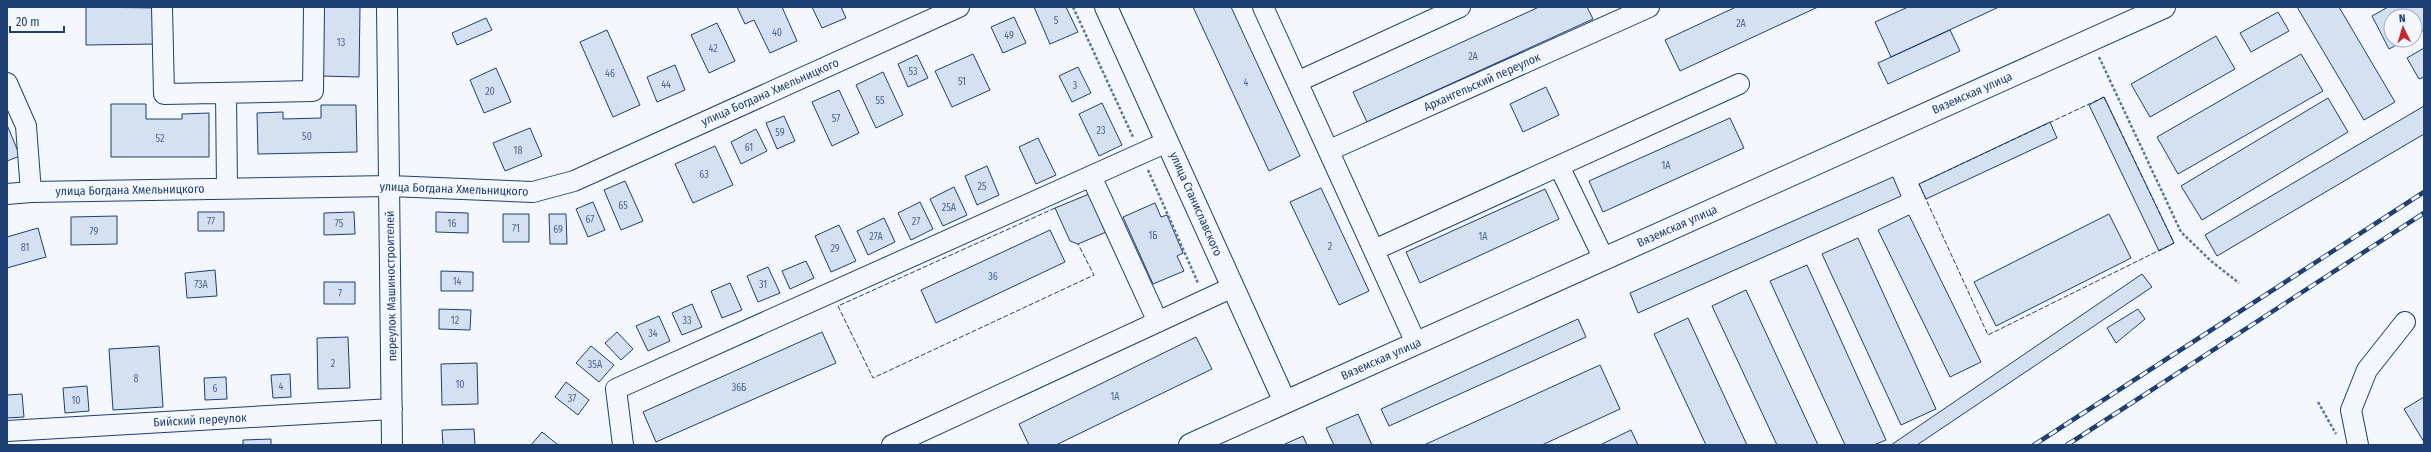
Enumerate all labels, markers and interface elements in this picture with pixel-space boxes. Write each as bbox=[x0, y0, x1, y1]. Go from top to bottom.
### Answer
scale bar bbox=[10, 8, 64, 34]
north arrow bbox=[2383, 8, 2423, 48]
text: N bbox=[2398, 12, 2406, 25]
text: 20 m bbox=[16, 15, 40, 29]
house number: 5 bbox=[1054, 15, 1059, 27]
house number: 2А bbox=[1736, 18, 1747, 30]
house number: 40 bbox=[772, 27, 782, 39]
house number: 49 bbox=[1004, 30, 1014, 42]
house number: 13 bbox=[337, 37, 346, 49]
house number: 42 bbox=[708, 43, 718, 55]
street label: Архангельский переулок bbox=[1422, 50, 1543, 114]
house number: 2А bbox=[1468, 51, 1479, 63]
street label: улица Богдана Хмельницкого bbox=[699, 55, 841, 129]
house number: 53 bbox=[908, 66, 918, 78]
house number: 46 bbox=[605, 68, 615, 80]
street label: Вяземская улица bbox=[1930, 69, 2014, 117]
house number: 51 bbox=[958, 76, 966, 88]
house number: 4 bbox=[1244, 77, 1249, 89]
house number: 44 bbox=[661, 79, 671, 91]
house number: 3 bbox=[1073, 80, 1078, 92]
house number: 20 bbox=[485, 86, 495, 98]
house number: 55 bbox=[875, 95, 885, 107]
house number: 57 bbox=[832, 113, 840, 125]
house number: 23 bbox=[1097, 125, 1106, 137]
house number: 59 bbox=[775, 127, 785, 139]
house number: 50 bbox=[302, 131, 312, 143]
house number: 52 bbox=[156, 133, 165, 145]
house number: 61 bbox=[745, 142, 753, 154]
house number: 18 bbox=[514, 145, 522, 157]
street label: улица Станиславского bbox=[1167, 150, 1225, 258]
house number: 1А bbox=[1661, 160, 1671, 172]
house number: 63 bbox=[699, 169, 709, 181]
street label: улица Богдана Хмельницкого bbox=[379, 179, 529, 199]
house number: 25 bbox=[978, 181, 987, 193]
street label: улица Богдана Хмельницкого bbox=[55, 182, 205, 198]
house number: 65 bbox=[618, 200, 628, 212]
house number: 25А bbox=[942, 202, 957, 214]
street label: Вяземская улица bbox=[1635, 202, 1719, 250]
street label: переулок Машиностроителей bbox=[383, 210, 399, 362]
house number: 67 bbox=[586, 214, 594, 226]
house number: 77 bbox=[207, 216, 215, 228]
house number: 27 bbox=[912, 216, 920, 228]
house number: 75 bbox=[335, 218, 344, 230]
house number: 16 bbox=[448, 218, 456, 230]
house number: 71 bbox=[512, 223, 520, 235]
house number: 69 bbox=[553, 224, 563, 236]
house number: 79 bbox=[90, 226, 99, 238]
house number: 1Б bbox=[1148, 230, 1158, 242]
house number: 27А bbox=[869, 231, 883, 243]
house number: 1А bbox=[1478, 231, 1488, 243]
house number: 2 bbox=[1328, 241, 1333, 253]
house number: 81 bbox=[21, 242, 29, 254]
house number: 29 bbox=[830, 243, 840, 255]
house number: 36 bbox=[988, 271, 998, 283]
house number: 14 bbox=[453, 276, 462, 288]
house number: 73А bbox=[194, 279, 209, 291]
house number: 31 bbox=[759, 279, 767, 291]
house number: 7 bbox=[338, 288, 342, 300]
house number: 12 bbox=[451, 315, 460, 327]
house number: 33 bbox=[682, 315, 692, 327]
house number: 34 bbox=[648, 328, 658, 340]
street label: Вяземская улица bbox=[1339, 335, 1423, 383]
house number: 2 bbox=[331, 358, 336, 370]
house number: 35А bbox=[588, 359, 603, 371]
house number: 8 bbox=[134, 373, 139, 385]
house number: 10 bbox=[455, 379, 465, 391]
house number: 4 bbox=[279, 381, 284, 393]
house number: 36Б bbox=[732, 382, 746, 394]
house number: 6 bbox=[213, 383, 218, 395]
house number: 1А bbox=[1110, 391, 1120, 403]
house number: 37 bbox=[568, 393, 576, 405]
house number: 10 bbox=[71, 395, 81, 407]
street label: Бийский переулок bbox=[153, 411, 247, 429]

